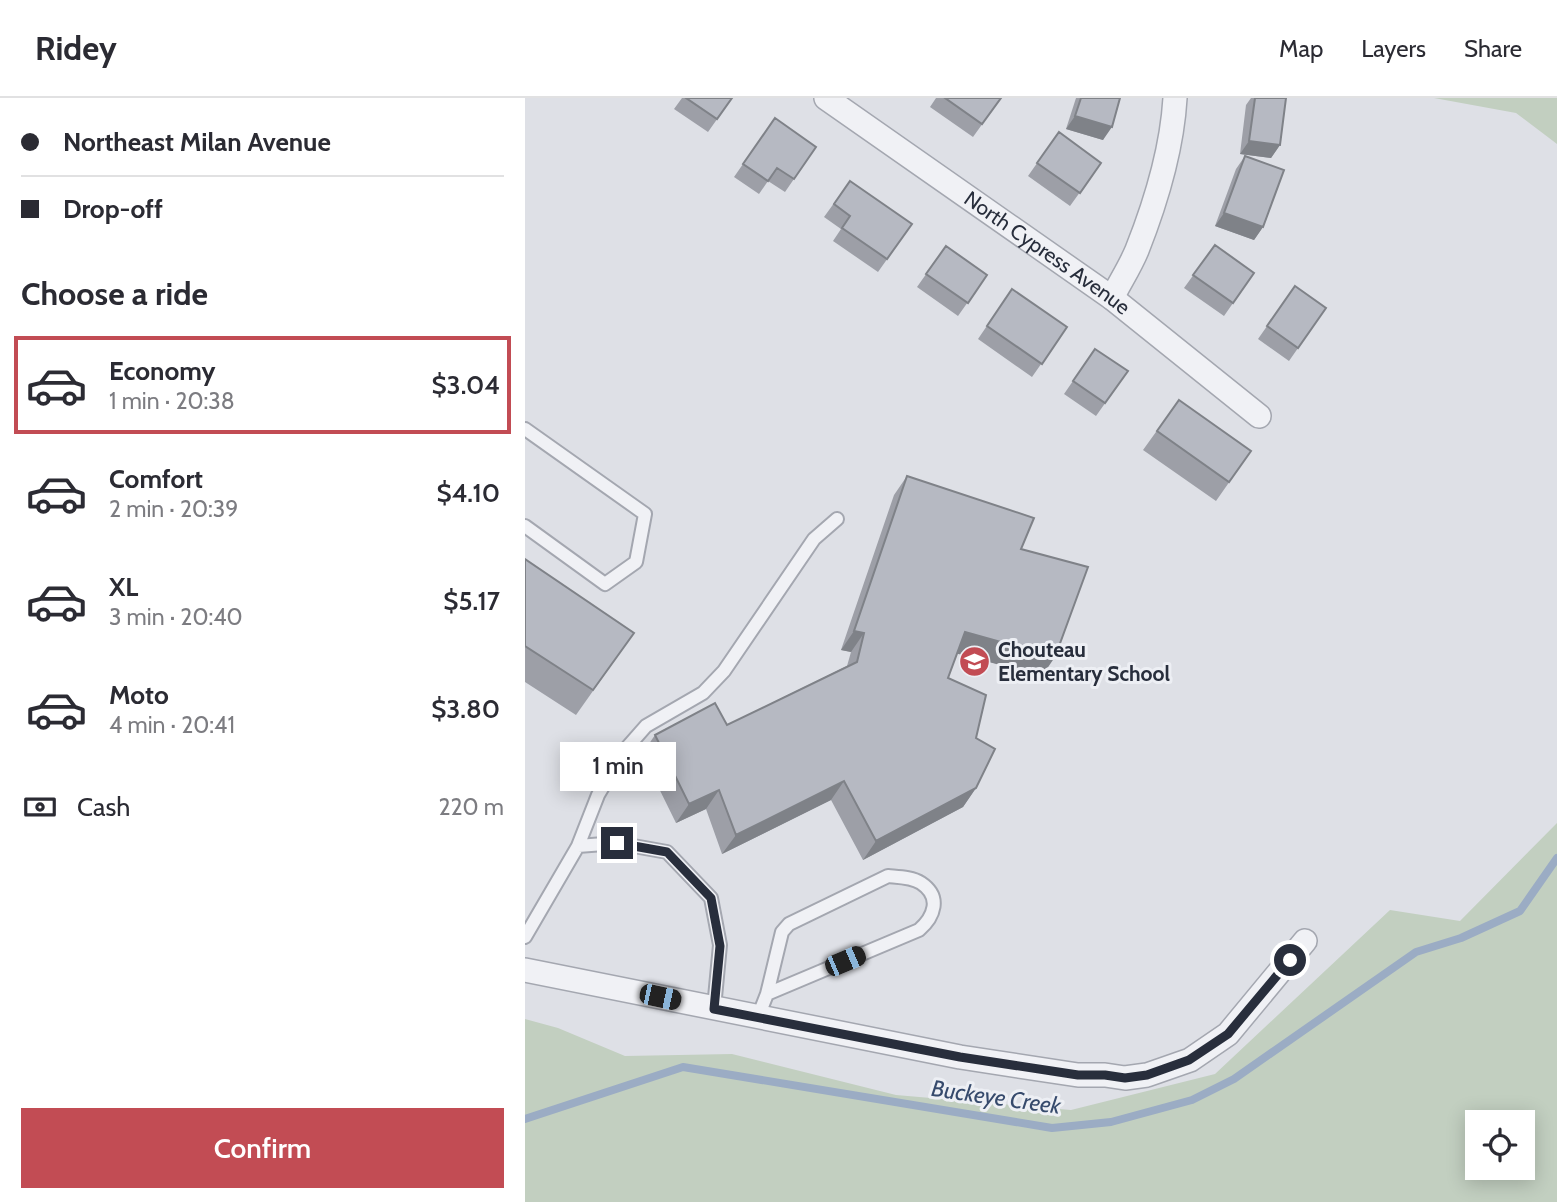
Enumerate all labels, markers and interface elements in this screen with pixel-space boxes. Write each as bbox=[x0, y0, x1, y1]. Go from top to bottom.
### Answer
text: Ridey bbox=[35, 28, 117, 68]
text: Map bbox=[1279, 34, 1323, 63]
text: Layers bbox=[1361, 34, 1426, 63]
text: Share bbox=[1464, 34, 1522, 63]
text: Northeast Milan Avenue bbox=[63, 126, 331, 158]
street label: North Cypress Avenue bbox=[960, 186, 1136, 320]
text: Drop-off bbox=[63, 193, 163, 225]
text: Choose a ride bbox=[21, 274, 208, 313]
icon: car bbox=[25, 354, 88, 417]
text: Economy bbox=[109, 355, 215, 387]
text: $3.04 bbox=[432, 369, 500, 401]
text: 1 min · 20:38 bbox=[109, 387, 235, 415]
icon: car bbox=[25, 462, 88, 525]
text: Comfort bbox=[109, 463, 203, 495]
text: $4.10 bbox=[437, 477, 500, 509]
text: 2 min · 20:39 bbox=[109, 495, 238, 523]
icon: car bbox=[25, 570, 88, 633]
text: XL bbox=[109, 571, 138, 603]
text: $5.17 bbox=[443, 585, 500, 617]
text: 3 min · 20:40 bbox=[109, 603, 243, 631]
place label: Chouteau Elementary School bbox=[998, 637, 1171, 686]
school or university icon: Chouteau Elementary School bbox=[958, 645, 992, 679]
icon: car bbox=[25, 678, 88, 741]
text: Moto bbox=[109, 679, 169, 711]
text: $3.80 bbox=[431, 693, 500, 725]
text: 4 min · 20:41 bbox=[109, 711, 235, 739]
callout: 1 min bbox=[559, 742, 675, 790]
text: 1 min bbox=[592, 752, 644, 780]
icon: cash bbox=[21, 788, 59, 826]
text: Cash bbox=[77, 791, 130, 823]
text: 220 m bbox=[438, 793, 504, 821]
route end bbox=[601, 827, 633, 859]
car bbox=[822, 943, 869, 979]
route start bbox=[1274, 944, 1306, 976]
car bbox=[638, 982, 683, 1012]
water label: Buckeye Creek bbox=[930, 1074, 1064, 1120]
button: Confirm bbox=[21, 1108, 504, 1188]
map controls bbox=[1465, 1110, 1535, 1180]
button: locate bbox=[1465, 1110, 1535, 1180]

